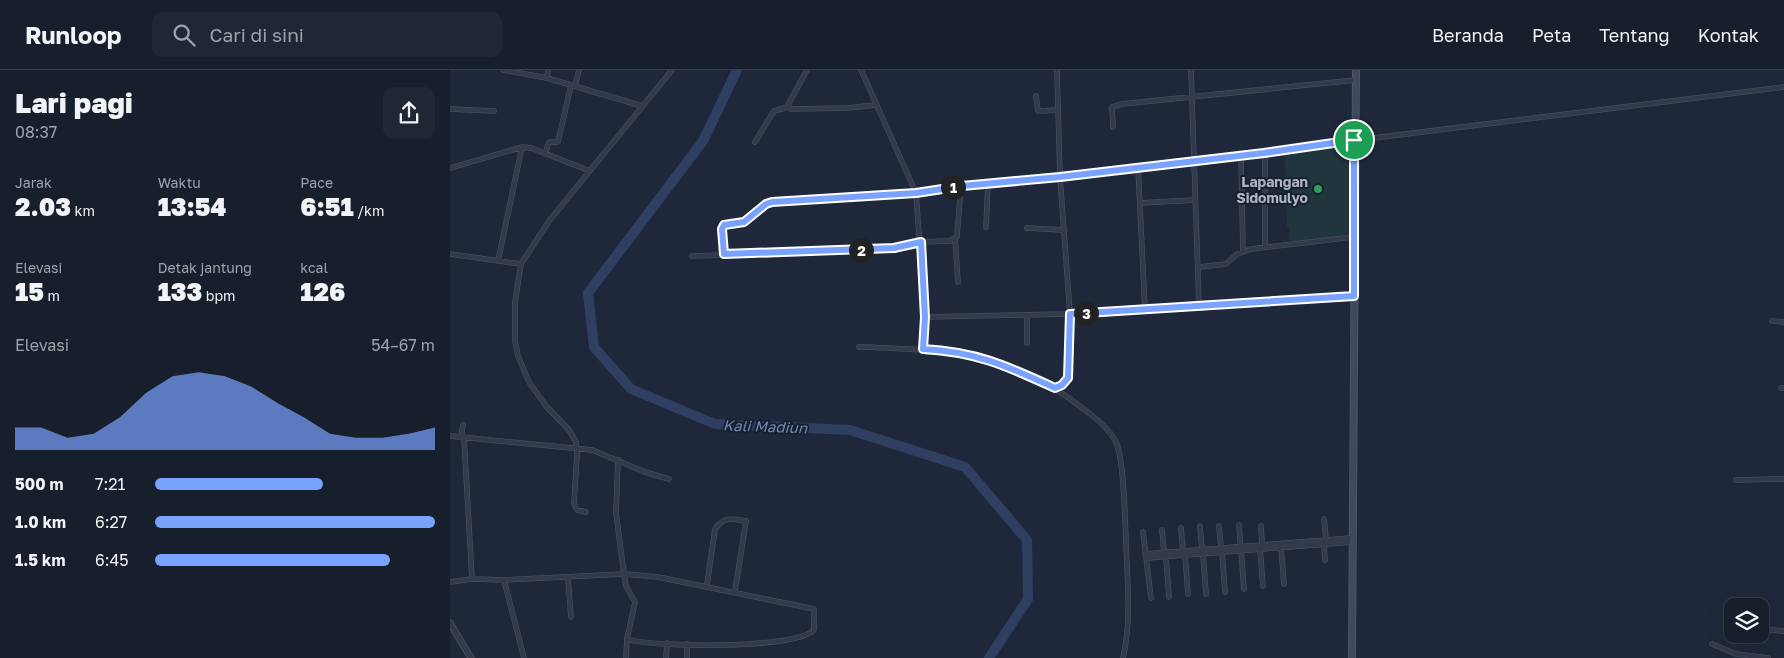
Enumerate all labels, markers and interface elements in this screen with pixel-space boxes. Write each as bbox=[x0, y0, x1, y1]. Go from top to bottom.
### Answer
search box bbox=[152, 12, 502, 57]
text: Runloop bbox=[25, 20, 122, 49]
icon: search bbox=[170, 21, 198, 49]
text: Cari di sini bbox=[210, 23, 304, 46]
text: Beranda bbox=[1432, 24, 1504, 46]
text: Peta bbox=[1532, 24, 1571, 46]
text: Tentang bbox=[1599, 24, 1670, 46]
text: Kontak bbox=[1698, 24, 1759, 46]
text: Lari pagi bbox=[15, 86, 133, 119]
button: share bbox=[383, 87, 435, 139]
pin bbox=[1333, 119, 1375, 161]
text: 08:37 bbox=[15, 122, 57, 142]
icon: arrive bbox=[1340, 126, 1368, 154]
place label: Lapangan Sidomulyo bbox=[1236, 173, 1308, 206]
text: Jarak bbox=[15, 174, 52, 191]
text: Waktu bbox=[158, 174, 201, 191]
text: Pace bbox=[300, 174, 333, 191]
pin: 1 bbox=[940, 174, 966, 200]
text: 1 bbox=[950, 179, 957, 196]
marker: Lapangan Sidomulyo bbox=[1312, 183, 1324, 195]
text: 2.03 bbox=[15, 191, 71, 222]
text: 13:54 bbox=[158, 191, 226, 222]
text: 6:51 bbox=[300, 191, 354, 222]
text: km bbox=[71, 202, 95, 219]
text: /km bbox=[354, 202, 384, 219]
pin: 2 bbox=[848, 238, 874, 262]
text: 2 bbox=[857, 242, 866, 259]
text: Elevasi bbox=[15, 259, 62, 276]
text: Detak jantung bbox=[158, 259, 252, 276]
text: kcal bbox=[300, 259, 328, 276]
text: 15 bbox=[15, 276, 44, 307]
text: 133 bbox=[158, 276, 202, 307]
text: 126 bbox=[300, 276, 345, 307]
text: m bbox=[44, 287, 60, 304]
text: bpm bbox=[202, 287, 235, 304]
pin: 3 bbox=[1074, 300, 1098, 326]
text: 3 bbox=[1082, 305, 1091, 322]
text: Elevasi bbox=[15, 335, 69, 355]
text: 54–67 m bbox=[371, 335, 435, 355]
water label: Kali Madiun bbox=[723, 416, 808, 436]
text: 500 m bbox=[15, 474, 64, 494]
text: 7:21 bbox=[95, 474, 125, 494]
text: 1.0 km bbox=[15, 512, 66, 532]
text: 6:27 bbox=[95, 512, 127, 532]
text: 1.5 km bbox=[15, 550, 65, 570]
text: 6:45 bbox=[95, 550, 129, 570]
map controls bbox=[1724, 598, 1769, 643]
button: layers bbox=[1724, 598, 1769, 643]

